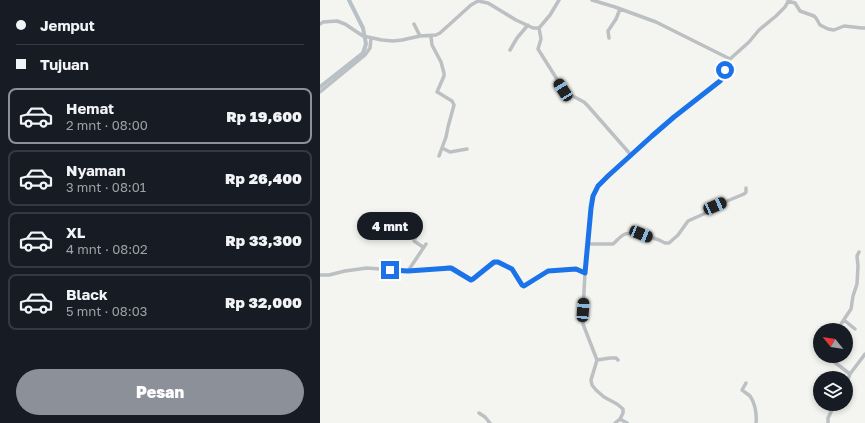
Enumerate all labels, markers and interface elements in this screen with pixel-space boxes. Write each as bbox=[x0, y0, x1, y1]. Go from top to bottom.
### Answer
text: Jemput bbox=[40, 16, 95, 34]
text: Tujuan bbox=[40, 55, 89, 73]
route start bbox=[716, 61, 734, 79]
car bbox=[552, 77, 574, 103]
icon: car bbox=[18, 98, 54, 134]
text: Hemat bbox=[66, 99, 114, 117]
text: Rp 19,600 bbox=[226, 107, 302, 125]
text: 2 mnt · 08:00 bbox=[66, 117, 148, 133]
icon: car bbox=[18, 160, 54, 196]
text: Nyaman bbox=[66, 161, 125, 179]
text: Rp 26,400 bbox=[225, 169, 302, 187]
text: 3 mnt · 08:01 bbox=[66, 179, 146, 195]
car bbox=[702, 196, 728, 216]
callout: 4 mnt bbox=[357, 212, 423, 240]
text: 4 mnt bbox=[372, 218, 408, 234]
icon: car bbox=[18, 222, 54, 258]
text: XL bbox=[66, 223, 85, 241]
car bbox=[628, 224, 654, 244]
text: Rp 33,300 bbox=[225, 231, 302, 249]
text: 4 mnt · 08:02 bbox=[66, 241, 148, 257]
route end bbox=[381, 261, 399, 279]
icon: car bbox=[18, 284, 54, 320]
text: Black bbox=[66, 285, 108, 303]
text: Rp 32,000 bbox=[225, 293, 302, 311]
car bbox=[576, 298, 590, 322]
text: 5 mnt · 08:03 bbox=[66, 303, 147, 319]
north arrow bbox=[813, 323, 853, 363]
map controls bbox=[813, 323, 853, 411]
button: Pesan bbox=[16, 369, 304, 415]
button: layers bbox=[813, 371, 853, 411]

